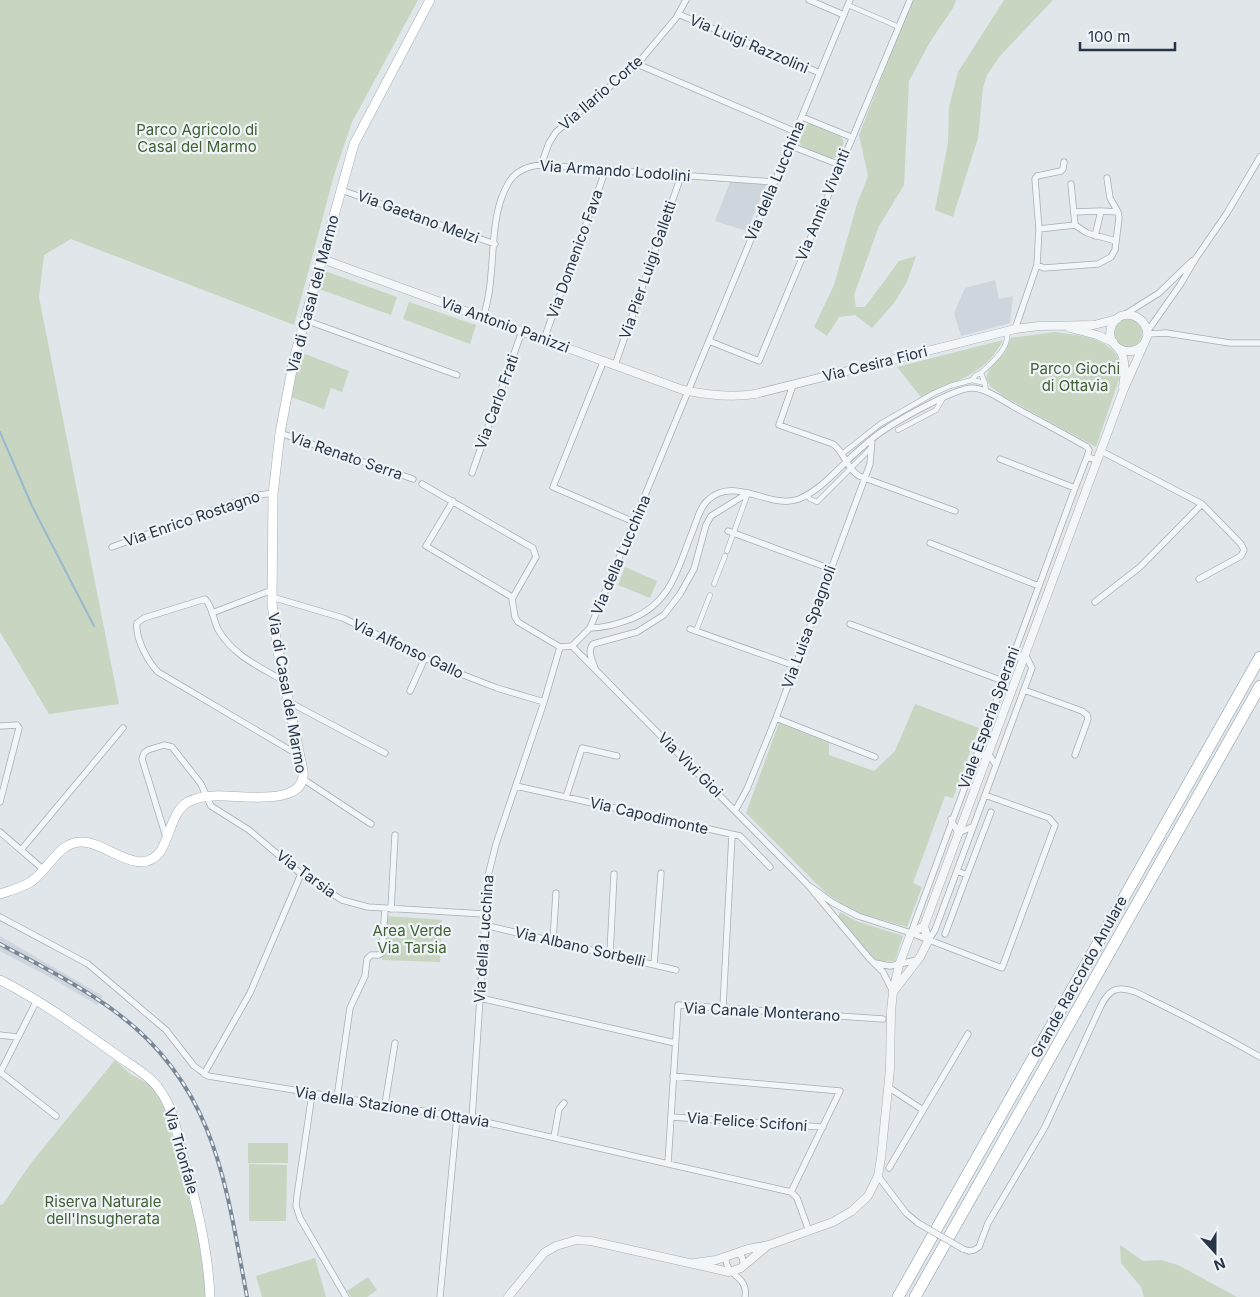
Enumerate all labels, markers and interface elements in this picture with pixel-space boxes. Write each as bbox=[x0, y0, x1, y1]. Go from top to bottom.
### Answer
street label: Via Luigi Razzolini bbox=[687, 10, 812, 77]
scale bar bbox=[1080, 20, 1175, 52]
text: 100 m bbox=[1088, 27, 1130, 46]
street label: Via Ilario Corte bbox=[555, 51, 646, 134]
street label: Via della Lucchina bbox=[741, 118, 808, 244]
park label: Parco Agricolo di Casal del Marmo bbox=[136, 120, 258, 156]
street label: Via Annie Vivanti bbox=[791, 146, 854, 264]
street label: Via Armando Lodolini bbox=[539, 156, 691, 185]
street label: Via Gaetano Melzi bbox=[355, 186, 482, 247]
street label: Via Domenico Fava bbox=[542, 187, 607, 321]
street label: Via Pier Luigi Galletti bbox=[615, 198, 680, 342]
street label: Via di Casal del Marmo bbox=[282, 213, 343, 375]
street label: Via Antonio Panizzi bbox=[438, 292, 572, 357]
street label: Via Cesira Fiori bbox=[821, 341, 929, 386]
street label: Via Carlo Frati bbox=[471, 352, 523, 452]
park label: Parco Giochi di Ottavia bbox=[1030, 359, 1120, 395]
street label: Via Renato Serra bbox=[287, 427, 405, 484]
street label: Via Enrico Rostagno bbox=[121, 486, 262, 551]
street label: Via della Lucchina bbox=[587, 492, 654, 618]
street label: Via Luisa Spagnoli bbox=[777, 563, 840, 691]
street label: Via di Casal del Marmo bbox=[264, 611, 311, 775]
street label: Via Alfonso Gallo bbox=[350, 614, 467, 683]
street label: Viale Esperia Sperani bbox=[954, 644, 1023, 792]
street label: Via Vivi Gioi bbox=[654, 728, 727, 801]
street label: Via Capodimonte bbox=[588, 793, 710, 838]
street label: Via Tarsia bbox=[273, 846, 340, 902]
street label: Via della Lucchina bbox=[470, 874, 497, 1004]
street label: Grande Raccordo Anulare bbox=[1026, 892, 1131, 1061]
park label: Area Verde Via Tarsia bbox=[373, 921, 451, 957]
street label: Via Albano Sorbelli bbox=[513, 922, 647, 971]
street label: Via Canale Monterano bbox=[683, 998, 841, 1025]
street label: Via della Stazione di Ottavia bbox=[293, 1082, 491, 1131]
street label: Via Trionfale bbox=[160, 1105, 203, 1196]
street label: Via Felice Scifoni bbox=[686, 1108, 808, 1135]
park label: Riserva Naturale dell'Insugherata bbox=[45, 1192, 161, 1228]
north arrow bbox=[1190, 1227, 1240, 1277]
text: N bbox=[1212, 1255, 1228, 1274]

